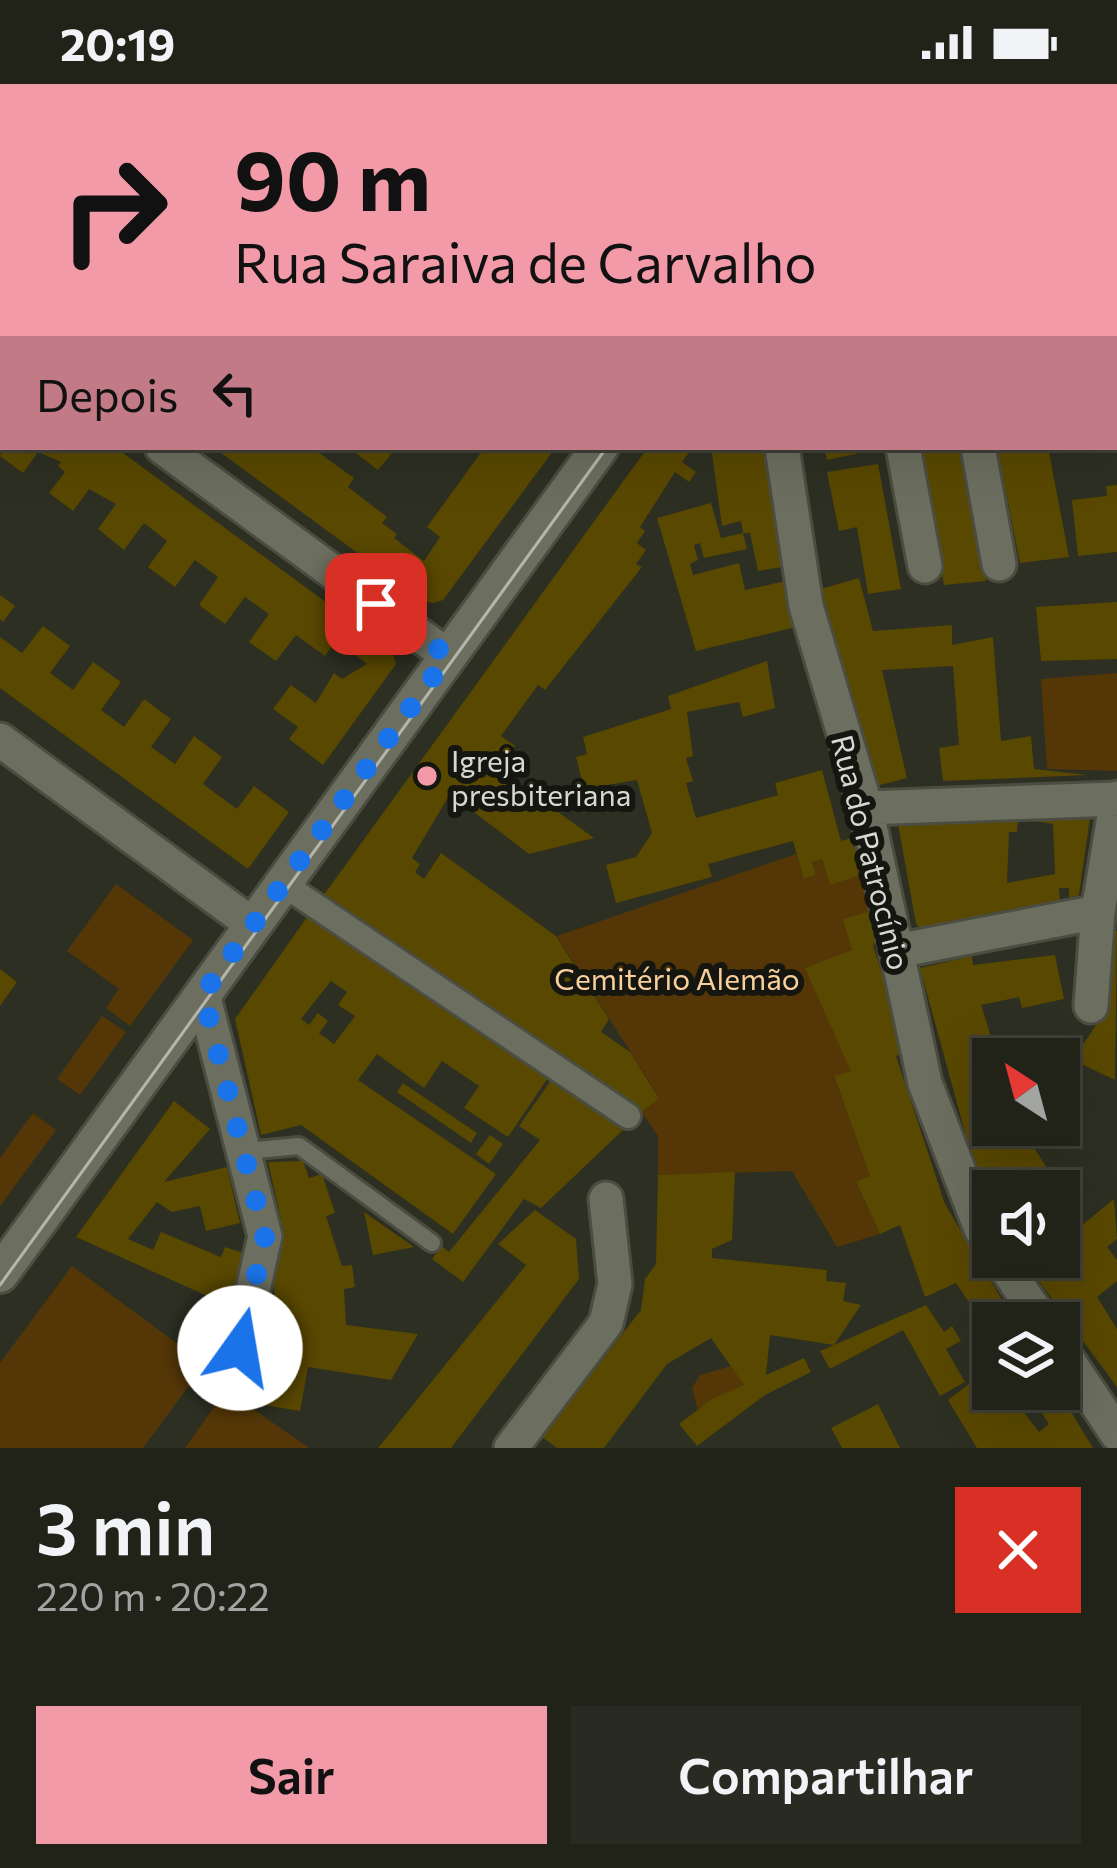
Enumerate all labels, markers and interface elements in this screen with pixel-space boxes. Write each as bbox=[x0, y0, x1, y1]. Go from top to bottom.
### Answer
text: 20:19 bbox=[60, 15, 175, 70]
text: 90 m bbox=[234, 126, 431, 228]
icon: right bbox=[36, 132, 192, 288]
text: Rua Saraiva de Carvalho bbox=[234, 228, 817, 294]
icon: left bbox=[202, 360, 268, 426]
text: Depois bbox=[36, 366, 178, 421]
pin bbox=[325, 553, 427, 655]
icon: arrive bbox=[343, 571, 409, 637]
street label: Rua do Patrocínio bbox=[825, 731, 919, 973]
place label: Igreja presbiteriana bbox=[451, 741, 631, 812]
marker: Igreja presbiteriana bbox=[414, 763, 440, 789]
park label: Cemitério Alemão bbox=[554, 959, 800, 996]
north arrow bbox=[972, 1038, 1080, 1146]
map controls bbox=[972, 1038, 1080, 1410]
button: sound bbox=[972, 1170, 1080, 1278]
position arrow bbox=[177, 1285, 303, 1411]
button: layers bbox=[972, 1302, 1080, 1410]
text: 3 min bbox=[36, 1482, 215, 1570]
button: close bbox=[955, 1487, 1081, 1613]
text: 220 m · 20:22 bbox=[36, 1571, 270, 1619]
button: Sair bbox=[36, 1706, 547, 1844]
button: Compartilhar bbox=[571, 1706, 1081, 1844]

